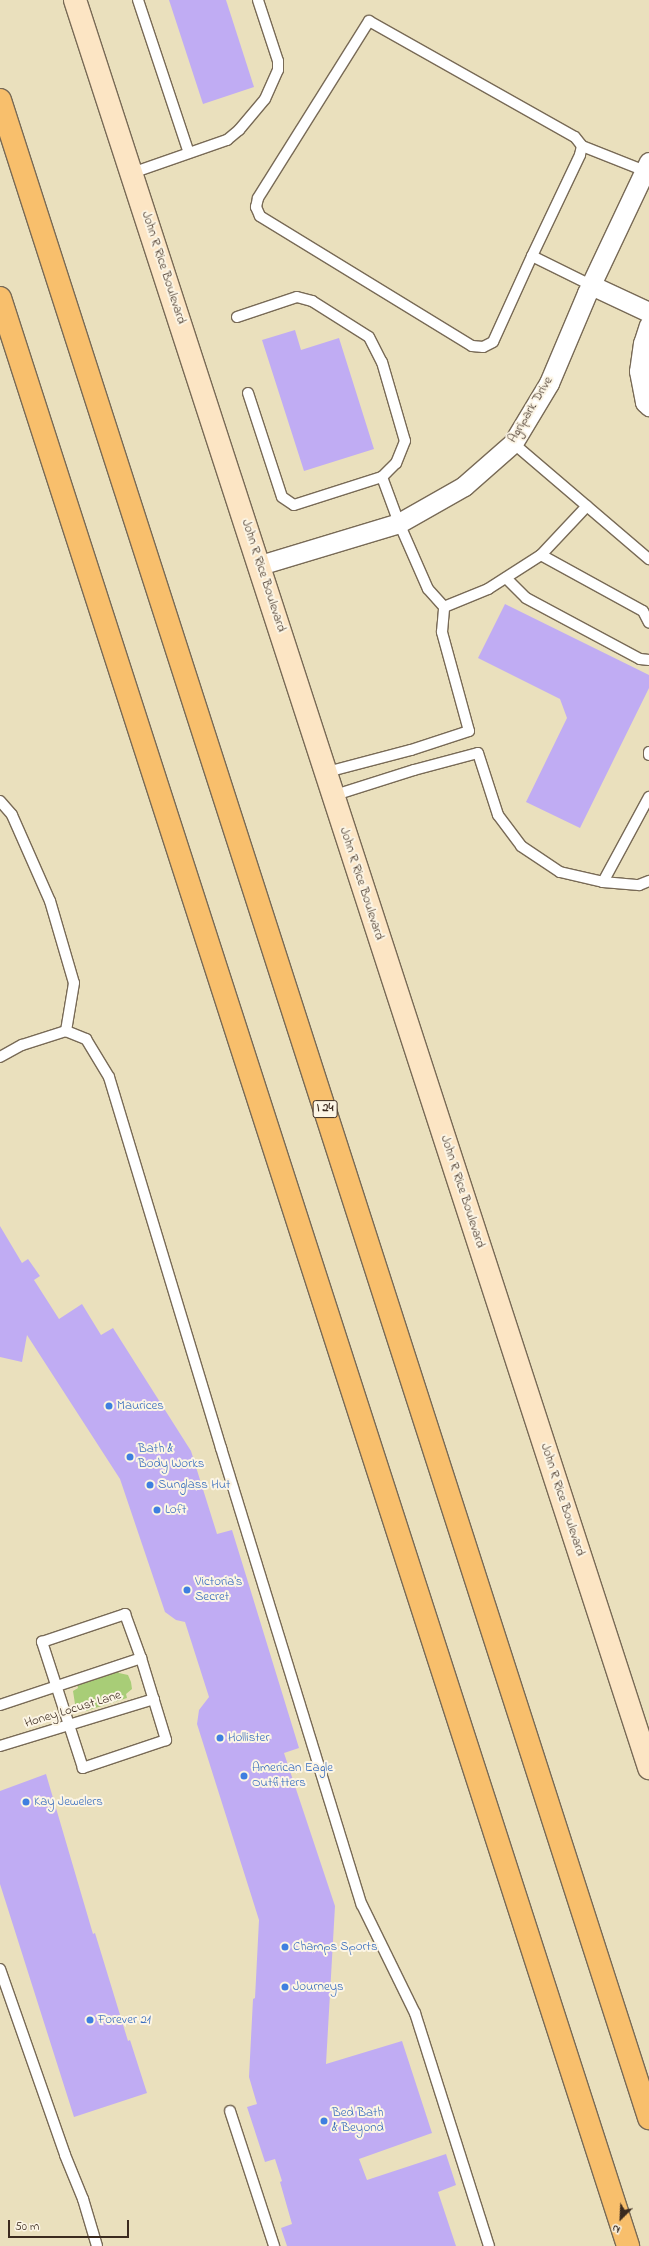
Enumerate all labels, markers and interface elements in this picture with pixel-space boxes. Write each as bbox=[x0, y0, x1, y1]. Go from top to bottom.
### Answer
street label: John R Rice Boulevard bbox=[137, 210, 189, 326]
street label: Agripark Drive bbox=[505, 374, 557, 446]
street label: John R Rice Boulevard bbox=[237, 518, 289, 634]
street label: John R Rice Boulevard bbox=[335, 826, 387, 942]
road number: I 24 bbox=[312, 1099, 338, 1119]
street label: John R Rice Boulevard bbox=[436, 1134, 488, 1250]
place label: Maurices bbox=[117, 1398, 164, 1414]
marker: Maurices bbox=[104, 1401, 114, 1411]
place label: Bath & Body Works bbox=[138, 1442, 204, 1473]
street label: John R Rice Boulevard bbox=[536, 1442, 588, 1558]
marker: Bath & Body Works bbox=[125, 1452, 135, 1462]
place label: Sunglass Hut bbox=[158, 1477, 230, 1493]
marker: Sunglass Hut bbox=[145, 1480, 155, 1490]
place label: Loft bbox=[165, 1502, 186, 1518]
marker: Loft bbox=[152, 1505, 162, 1515]
place label: Victoria's Secret bbox=[195, 1575, 242, 1606]
marker: Victoria's Secret bbox=[182, 1585, 192, 1595]
street label: Honey Locust Lane bbox=[23, 1688, 123, 1732]
place label: Hollister bbox=[228, 1730, 269, 1746]
marker: Hollister bbox=[215, 1733, 225, 1743]
place label: American Eagle Outfitters bbox=[252, 1761, 333, 1792]
marker: American Eagle Outfitters bbox=[239, 1771, 249, 1781]
place label: Kay Jewelers bbox=[34, 1794, 103, 1810]
marker: Kay Jewelers bbox=[21, 1797, 31, 1807]
place label: Champs Sports bbox=[293, 1939, 378, 1955]
marker: Champs Sports bbox=[280, 1942, 290, 1952]
place label: Journeys bbox=[293, 1979, 344, 1995]
marker: Journeys bbox=[280, 1982, 290, 1992]
place label: Forever 21 bbox=[98, 2012, 151, 2028]
marker: Forever 21 bbox=[85, 2015, 95, 2025]
place label: Bed Bath & Beyond bbox=[332, 2106, 384, 2137]
marker: Bed Bath & Beyond bbox=[319, 2116, 329, 2126]
north arrow bbox=[601, 2198, 641, 2238]
scale bar bbox=[10, 2212, 131, 2238]
text: 50 m bbox=[15, 2218, 39, 2236]
text: N bbox=[609, 2220, 623, 2238]

